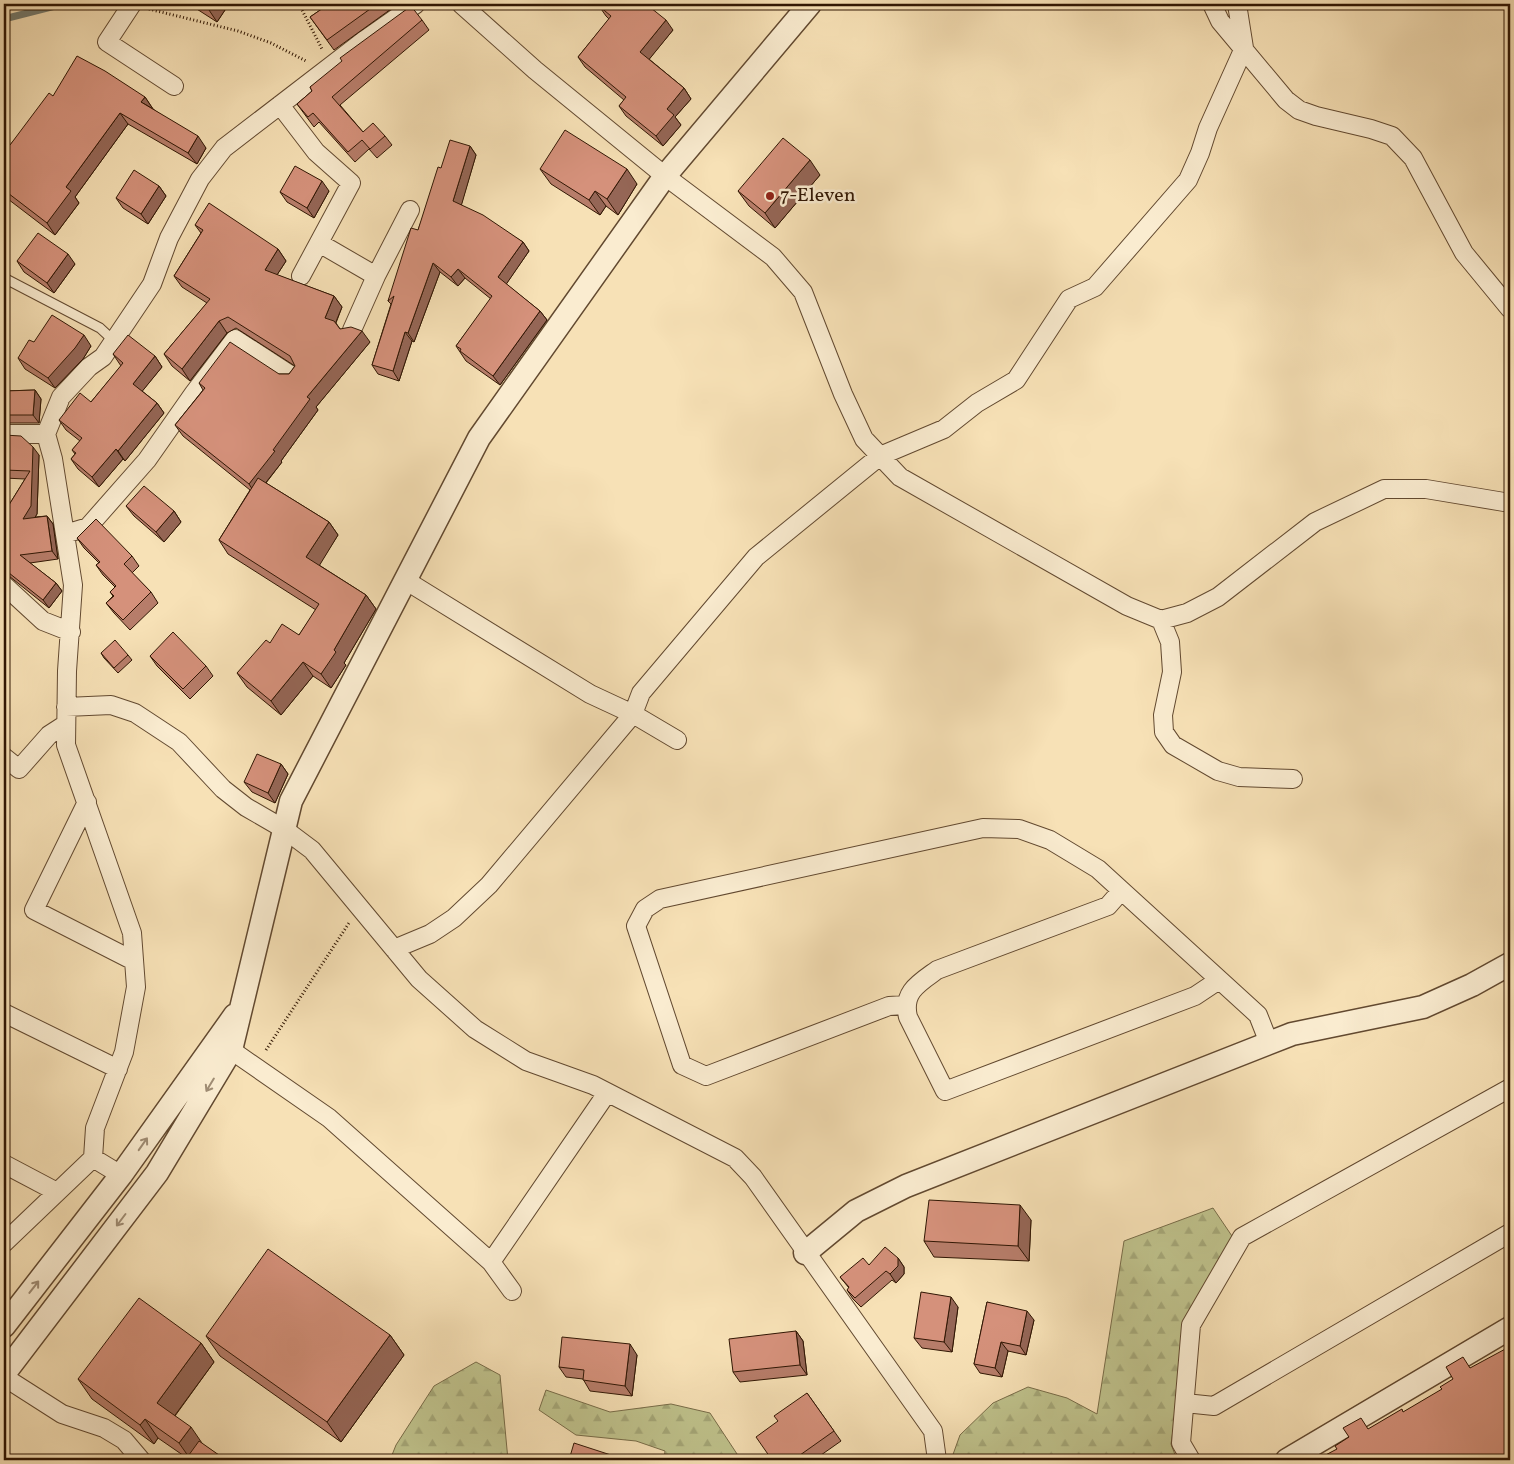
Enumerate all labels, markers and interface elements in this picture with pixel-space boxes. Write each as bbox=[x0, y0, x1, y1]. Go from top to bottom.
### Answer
place label: 7-Eleven bbox=[780, 182, 856, 210]
marker: 7-Eleven bbox=[764, 190, 776, 202]
one-way arrow bbox=[205, 1077, 215, 1091]
one-way arrow bbox=[138, 1137, 148, 1151]
one-way arrow bbox=[116, 1213, 126, 1227]
one-way arrow bbox=[28, 1281, 39, 1294]

